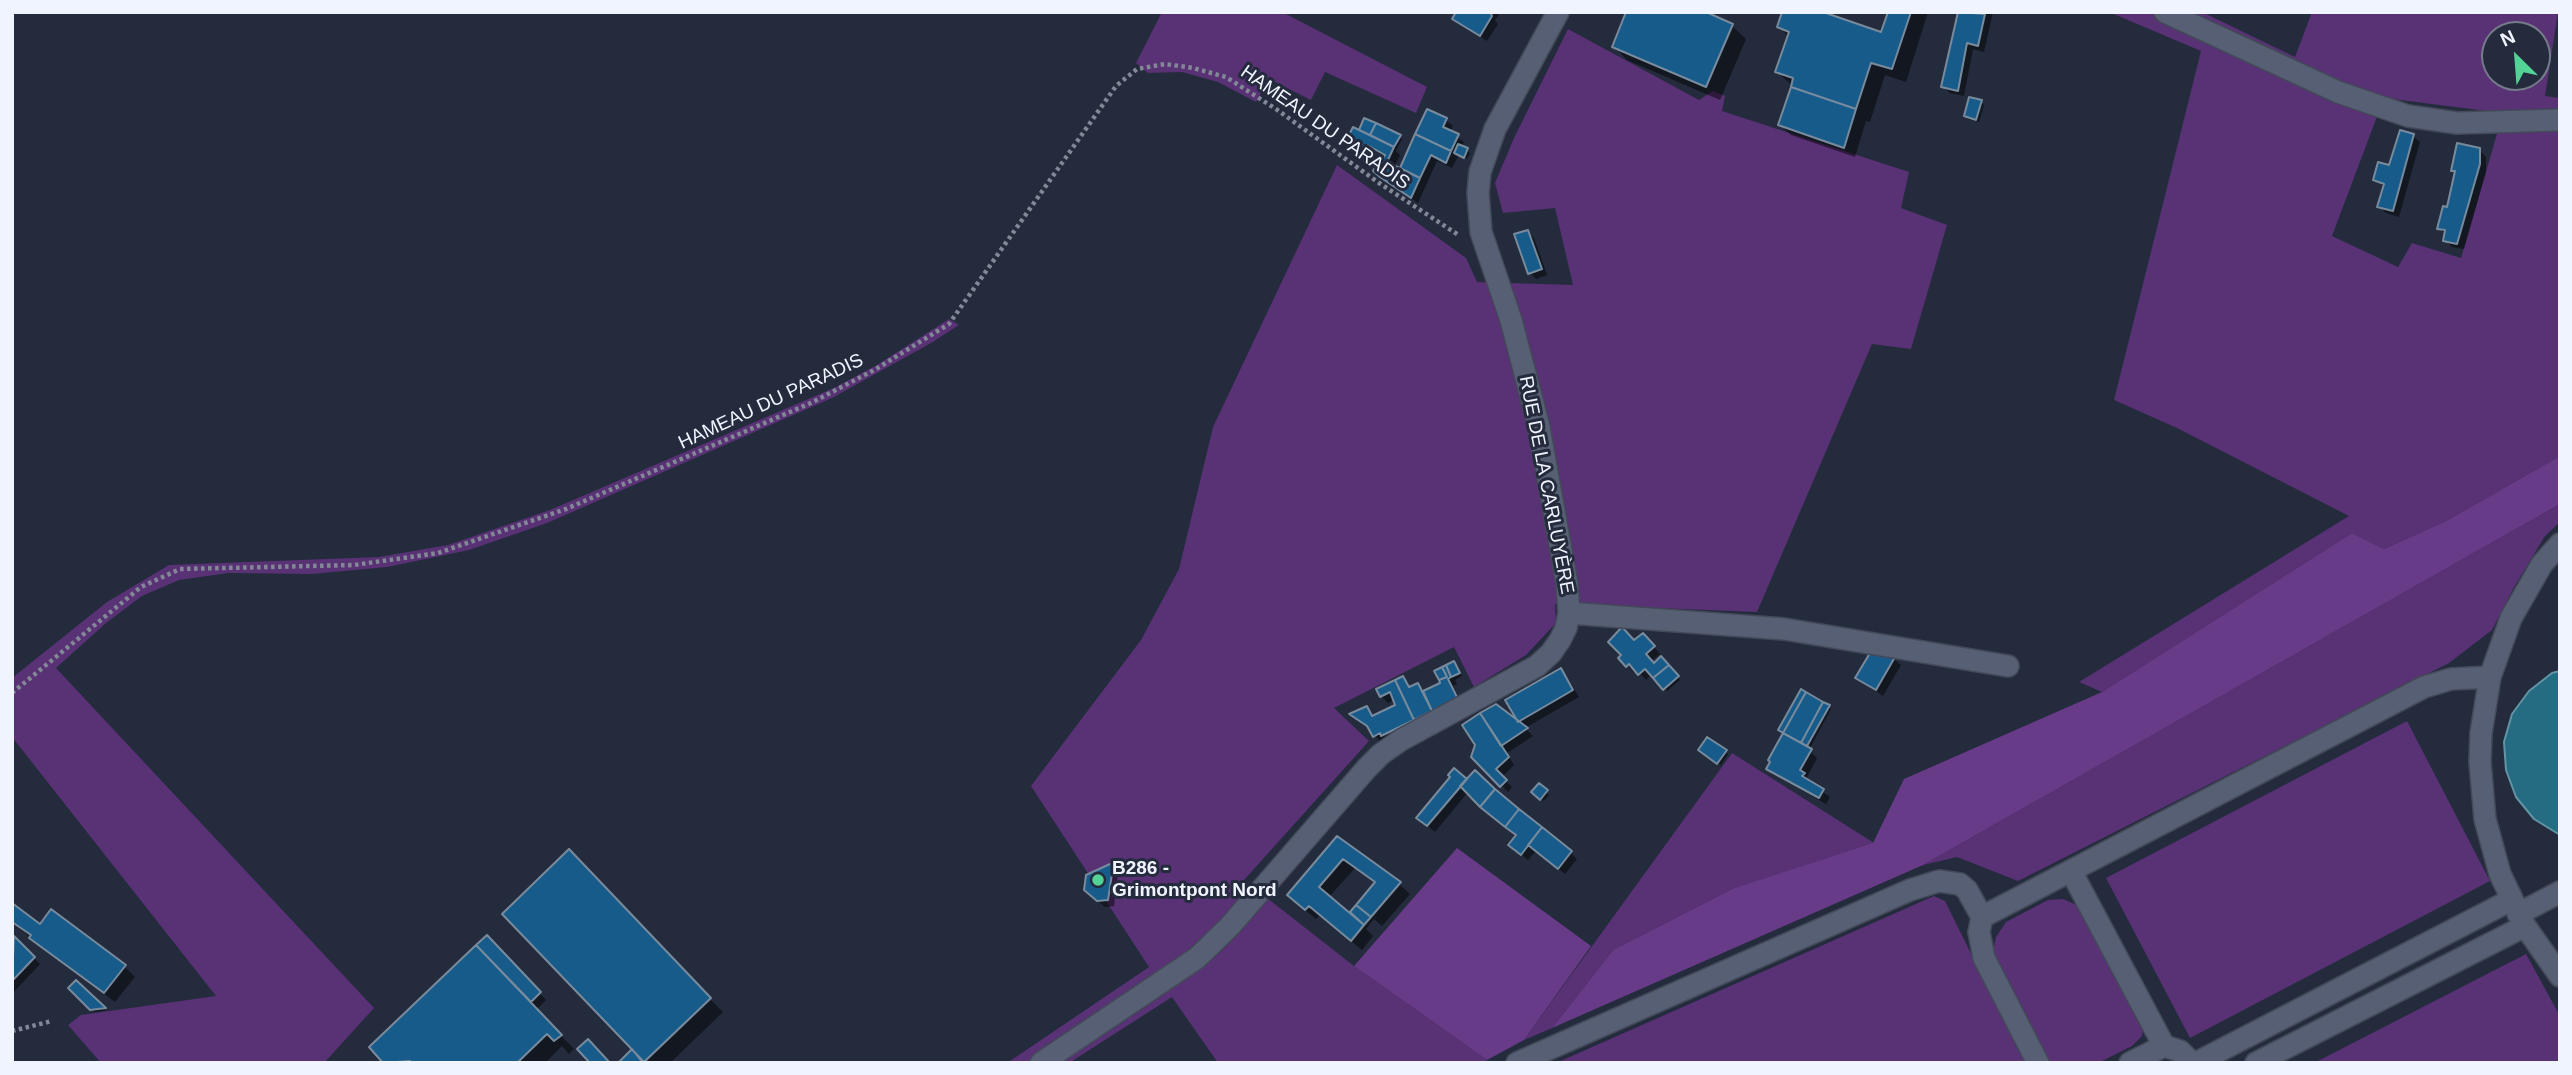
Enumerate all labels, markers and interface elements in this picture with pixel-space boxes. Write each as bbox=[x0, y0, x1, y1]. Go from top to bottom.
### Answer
north arrow bbox=[2481, 21, 2551, 91]
text: N bbox=[2497, 26, 2518, 51]
street label: HAMEAU DU PARADIS bbox=[1236, 61, 1414, 195]
street label: HAMEAU DU PARADIS bbox=[675, 349, 867, 455]
street label: RUE DE LA CARLUYÈRE bbox=[1514, 374, 1578, 596]
place label: B286 - Grimontpont Nord bbox=[1112, 858, 1277, 902]
marker: B286 - Grimontpont Nord bbox=[1090, 872, 1106, 888]

